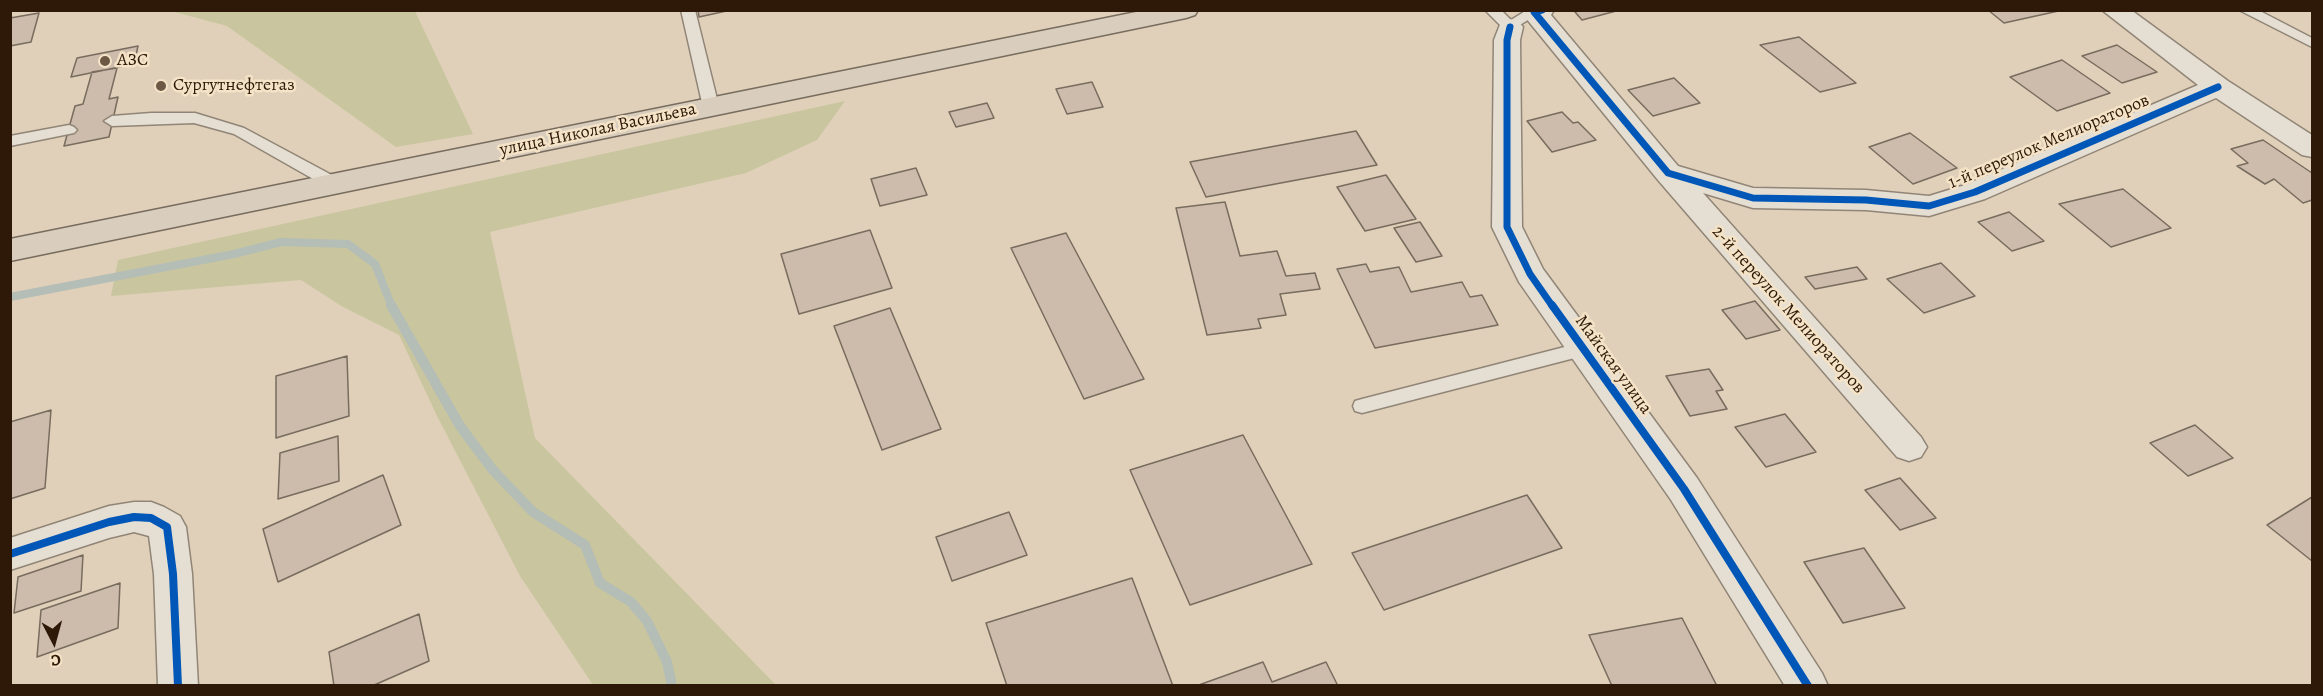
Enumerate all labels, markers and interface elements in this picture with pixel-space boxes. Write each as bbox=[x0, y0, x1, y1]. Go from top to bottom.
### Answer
place label: АЗС bbox=[117, 50, 148, 72]
marker: АЗС bbox=[98, 54, 112, 68]
place label: Сургутнефтегаз bbox=[173, 75, 295, 97]
marker: Сургутнефтегаз bbox=[154, 79, 168, 93]
street label: 1-й переулок Мелиораторов bbox=[1945, 90, 2153, 194]
street label: улица Николая Васильева bbox=[498, 99, 698, 161]
street label: 2-й переулок Мелиораторов bbox=[1707, 222, 1869, 398]
street label: Майская улица bbox=[1570, 311, 1656, 419]
north arrow bbox=[24, 612, 84, 672]
text: С bbox=[50, 648, 62, 671]

